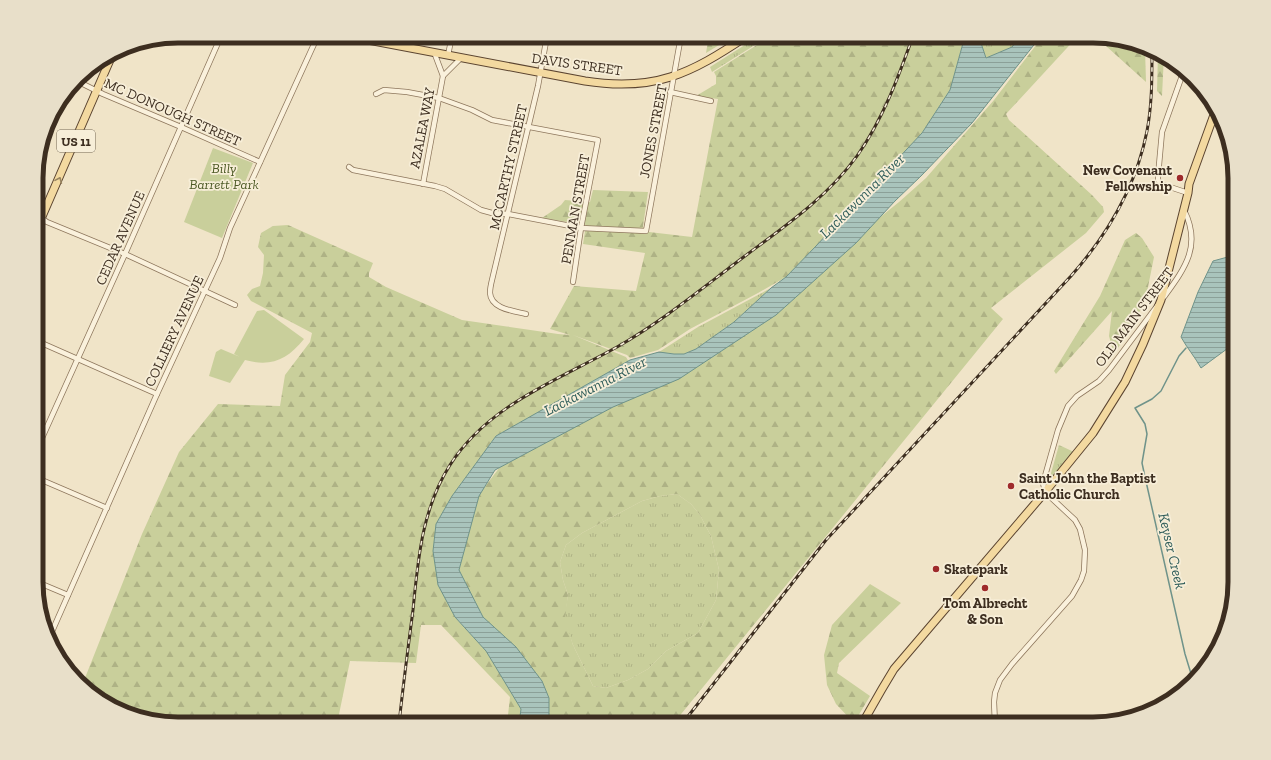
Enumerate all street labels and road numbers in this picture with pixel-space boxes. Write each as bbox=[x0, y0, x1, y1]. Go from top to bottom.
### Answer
street label: DAVIS STREET bbox=[530, 50, 624, 79]
street label: MC DONOUGH STREET bbox=[102, 75, 244, 150]
street label: JONES STREET bbox=[636, 82, 671, 180]
street label: AZALEA WAY bbox=[406, 86, 439, 170]
street label: MCCARTHY STREET bbox=[486, 102, 531, 232]
road number: US 11 bbox=[57, 130, 95, 152]
street label: PENMAN STREET bbox=[557, 152, 594, 265]
street label: CEDAR AVENUE bbox=[92, 189, 149, 288]
street label: OLD MAIN STREET bbox=[1091, 264, 1178, 370]
street label: COLLIERY AVENUE bbox=[141, 273, 208, 389]

